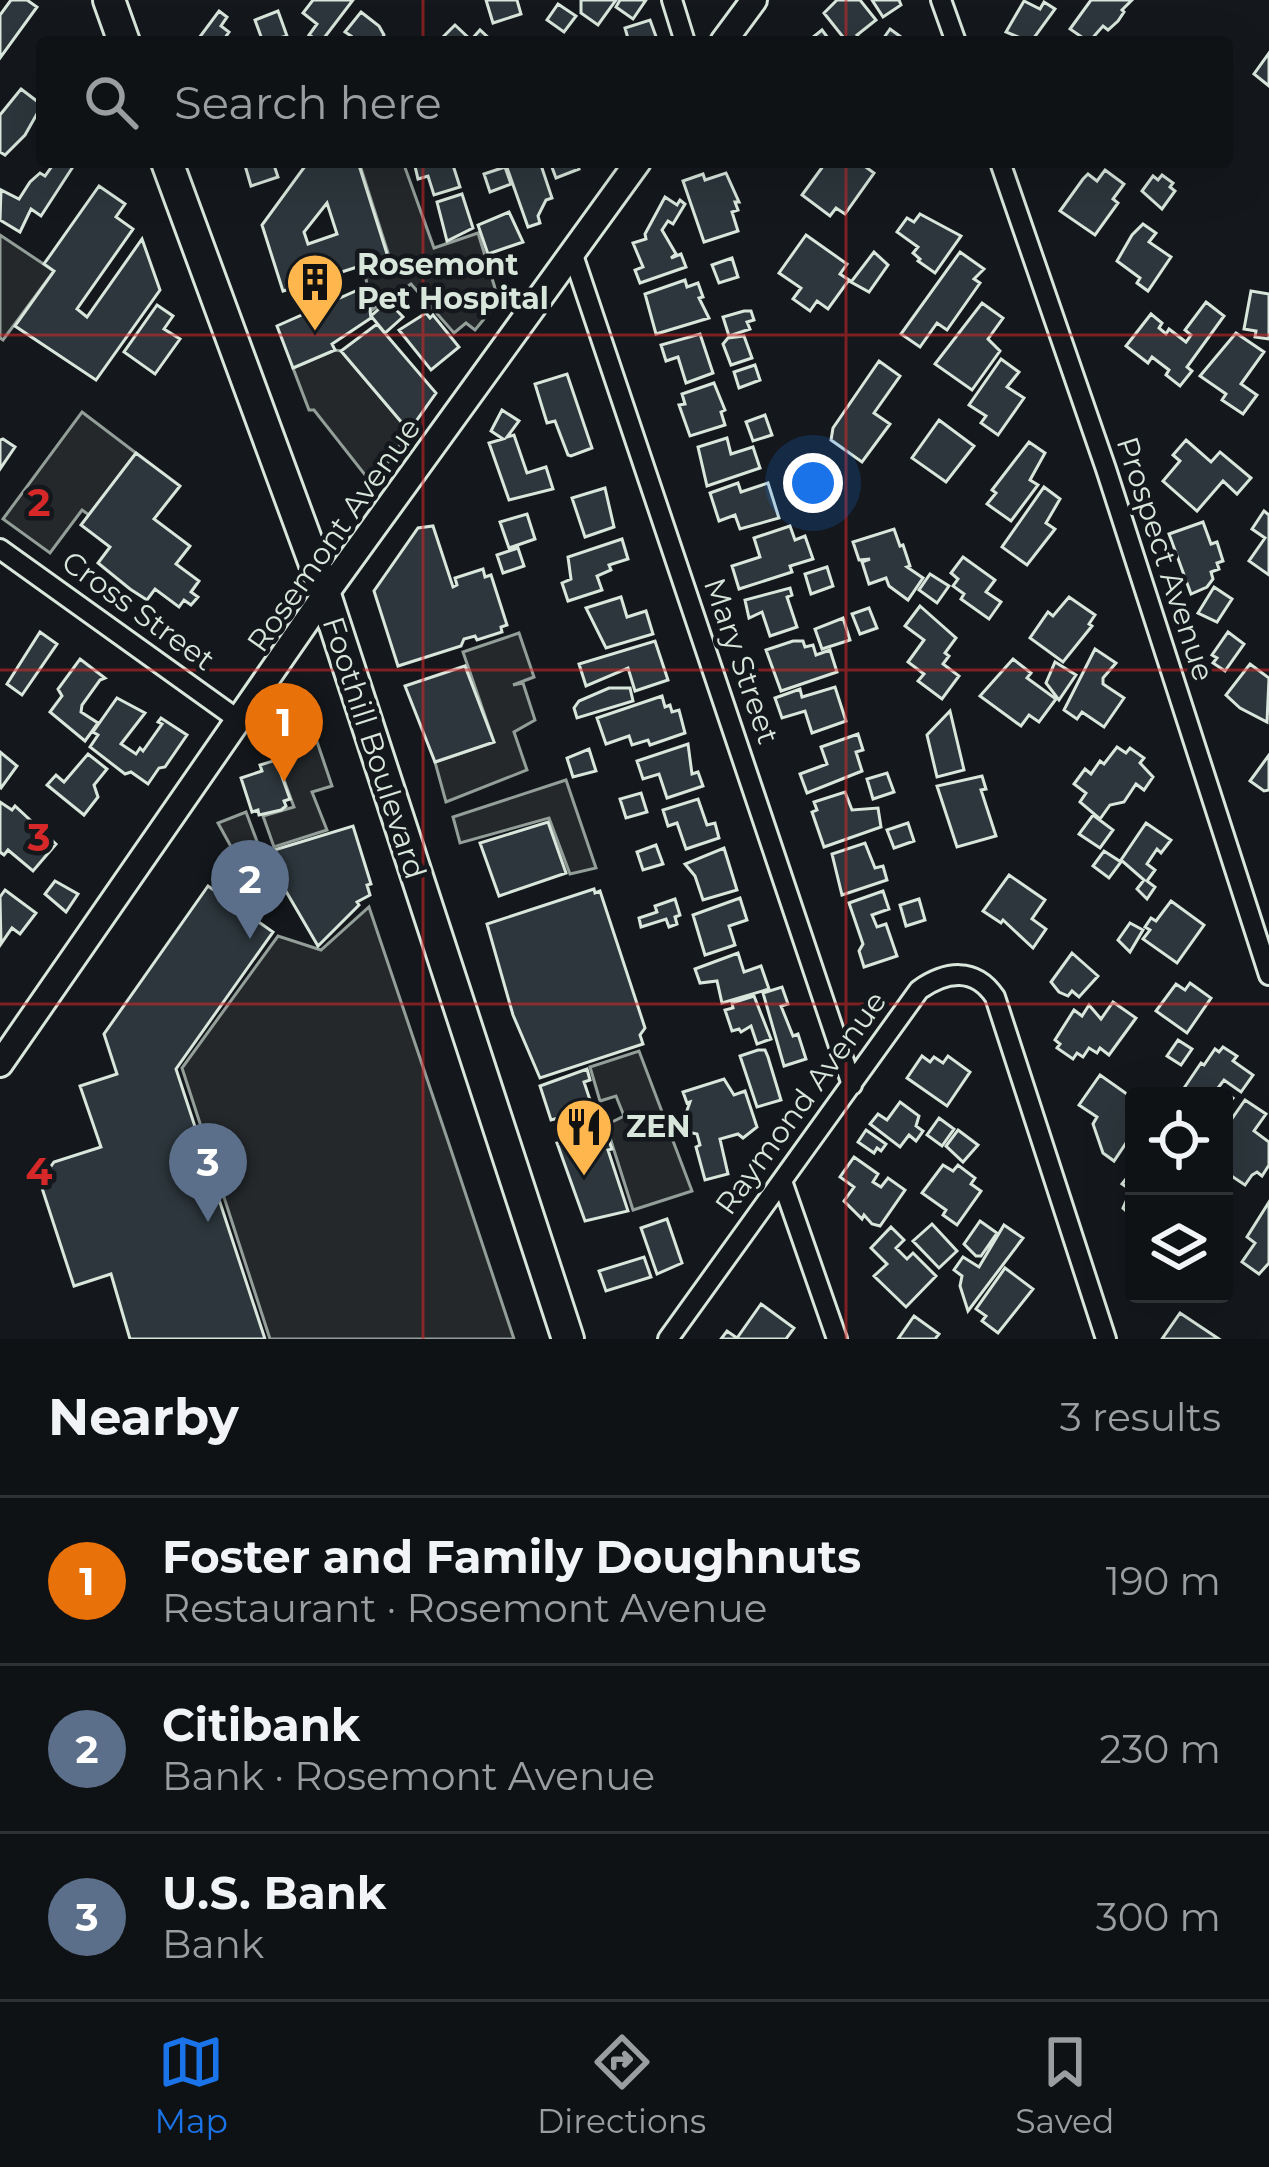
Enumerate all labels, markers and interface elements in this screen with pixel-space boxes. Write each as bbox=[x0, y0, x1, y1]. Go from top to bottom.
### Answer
search box bbox=[36, 36, 1233, 168]
icon: search bbox=[78, 69, 144, 135]
text: Search here bbox=[174, 75, 442, 130]
place label: Rosemont Pet Hospital bbox=[357, 246, 549, 317]
building icon: Rosemont Pet Hospital bbox=[284, 251, 346, 333]
street label: Rosemont Avenue bbox=[239, 410, 428, 659]
street label: Prospect Avenue bbox=[1109, 432, 1222, 686]
your location bbox=[783, 453, 843, 513]
text: 2 bbox=[27, 478, 51, 526]
street label: Cross Street bbox=[55, 543, 222, 678]
street label: Mary Street bbox=[696, 573, 787, 749]
street label: Foothill Boulevard bbox=[315, 612, 434, 884]
pin: 1 bbox=[245, 683, 323, 782]
text: 3 bbox=[26, 813, 51, 861]
pin: 2 bbox=[211, 840, 289, 939]
street label: Raymond Avenue bbox=[707, 984, 894, 1222]
map controls bbox=[1125, 1087, 1233, 1303]
button: locate bbox=[1125, 1087, 1233, 1195]
restaurant icon: ZEN bbox=[553, 1096, 615, 1178]
place label: ZEN bbox=[626, 1108, 691, 1145]
pin: 3 bbox=[169, 1123, 247, 1222]
text: 4 bbox=[26, 1147, 53, 1195]
button: layers bbox=[1125, 1195, 1233, 1303]
text: Nearby bbox=[48, 1386, 239, 1448]
text: 3 results bbox=[1060, 1393, 1221, 1441]
text: Foster and Family Doughnuts bbox=[162, 1529, 861, 1584]
text: 1 bbox=[79, 1557, 95, 1605]
text: 190 m bbox=[1106, 1557, 1221, 1605]
text: Restaurant · Rosemont Avenue bbox=[162, 1584, 767, 1632]
text: Citibank bbox=[162, 1697, 360, 1752]
text: 2 bbox=[75, 1725, 99, 1773]
text: 230 m bbox=[1099, 1725, 1221, 1773]
text: Bank · Rosemont Avenue bbox=[162, 1752, 655, 1800]
text: U.S. Bank bbox=[162, 1865, 386, 1920]
text: 3 bbox=[75, 1893, 99, 1941]
text: 300 m bbox=[1096, 1893, 1221, 1941]
text: Bank bbox=[162, 1920, 264, 1968]
tab: Map bbox=[155, 2029, 228, 2141]
tab: Directions bbox=[537, 2029, 706, 2141]
tab: Saved bbox=[1015, 2029, 1114, 2141]

